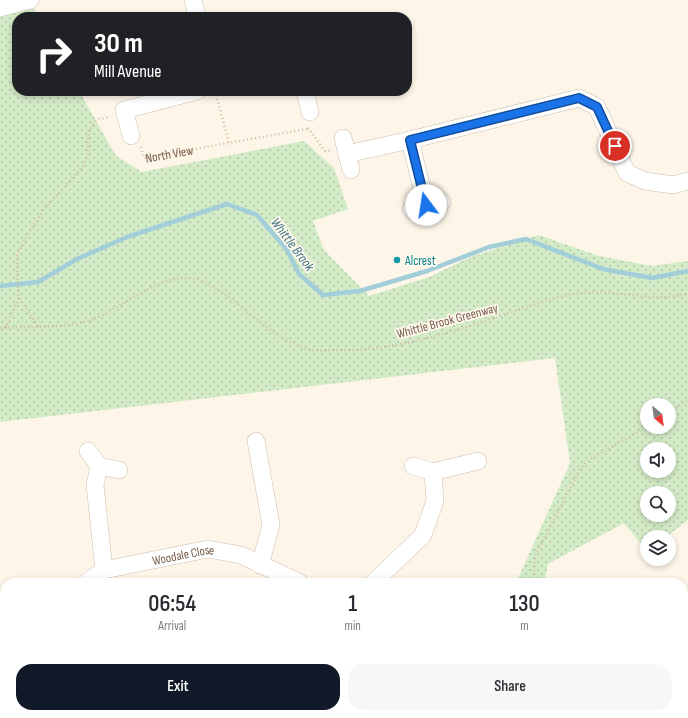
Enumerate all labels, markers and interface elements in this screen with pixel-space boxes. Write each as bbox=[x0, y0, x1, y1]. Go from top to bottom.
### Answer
text: 30 m bbox=[94, 27, 143, 60]
icon: right bbox=[28, 28, 80, 80]
text: Mill Avenue bbox=[94, 61, 162, 82]
pin bbox=[598, 129, 632, 163]
icon: arrive bbox=[604, 135, 626, 157]
street label: North View bbox=[144, 142, 195, 167]
position arrow bbox=[405, 184, 447, 226]
water label: Whittle Brook bbox=[267, 214, 319, 275]
place label: Alcrest bbox=[404, 253, 436, 269]
marker: Alcrest bbox=[392, 255, 402, 265]
street label: Whittle Brook Greenway bbox=[395, 300, 500, 342]
north arrow bbox=[640, 398, 676, 434]
map controls bbox=[640, 398, 676, 566]
button: sound bbox=[640, 442, 676, 478]
button: search bbox=[640, 486, 676, 522]
button: layers bbox=[640, 530, 676, 566]
street label: Woodale Close bbox=[151, 542, 215, 569]
text: 06:54 bbox=[148, 589, 196, 618]
text: 1 bbox=[348, 589, 357, 618]
text: 130 bbox=[509, 589, 540, 618]
text: Arrival bbox=[158, 618, 186, 634]
text: min bbox=[345, 618, 361, 634]
text: m bbox=[520, 618, 529, 634]
button: Exit bbox=[16, 664, 340, 710]
button: Share bbox=[348, 664, 672, 710]

